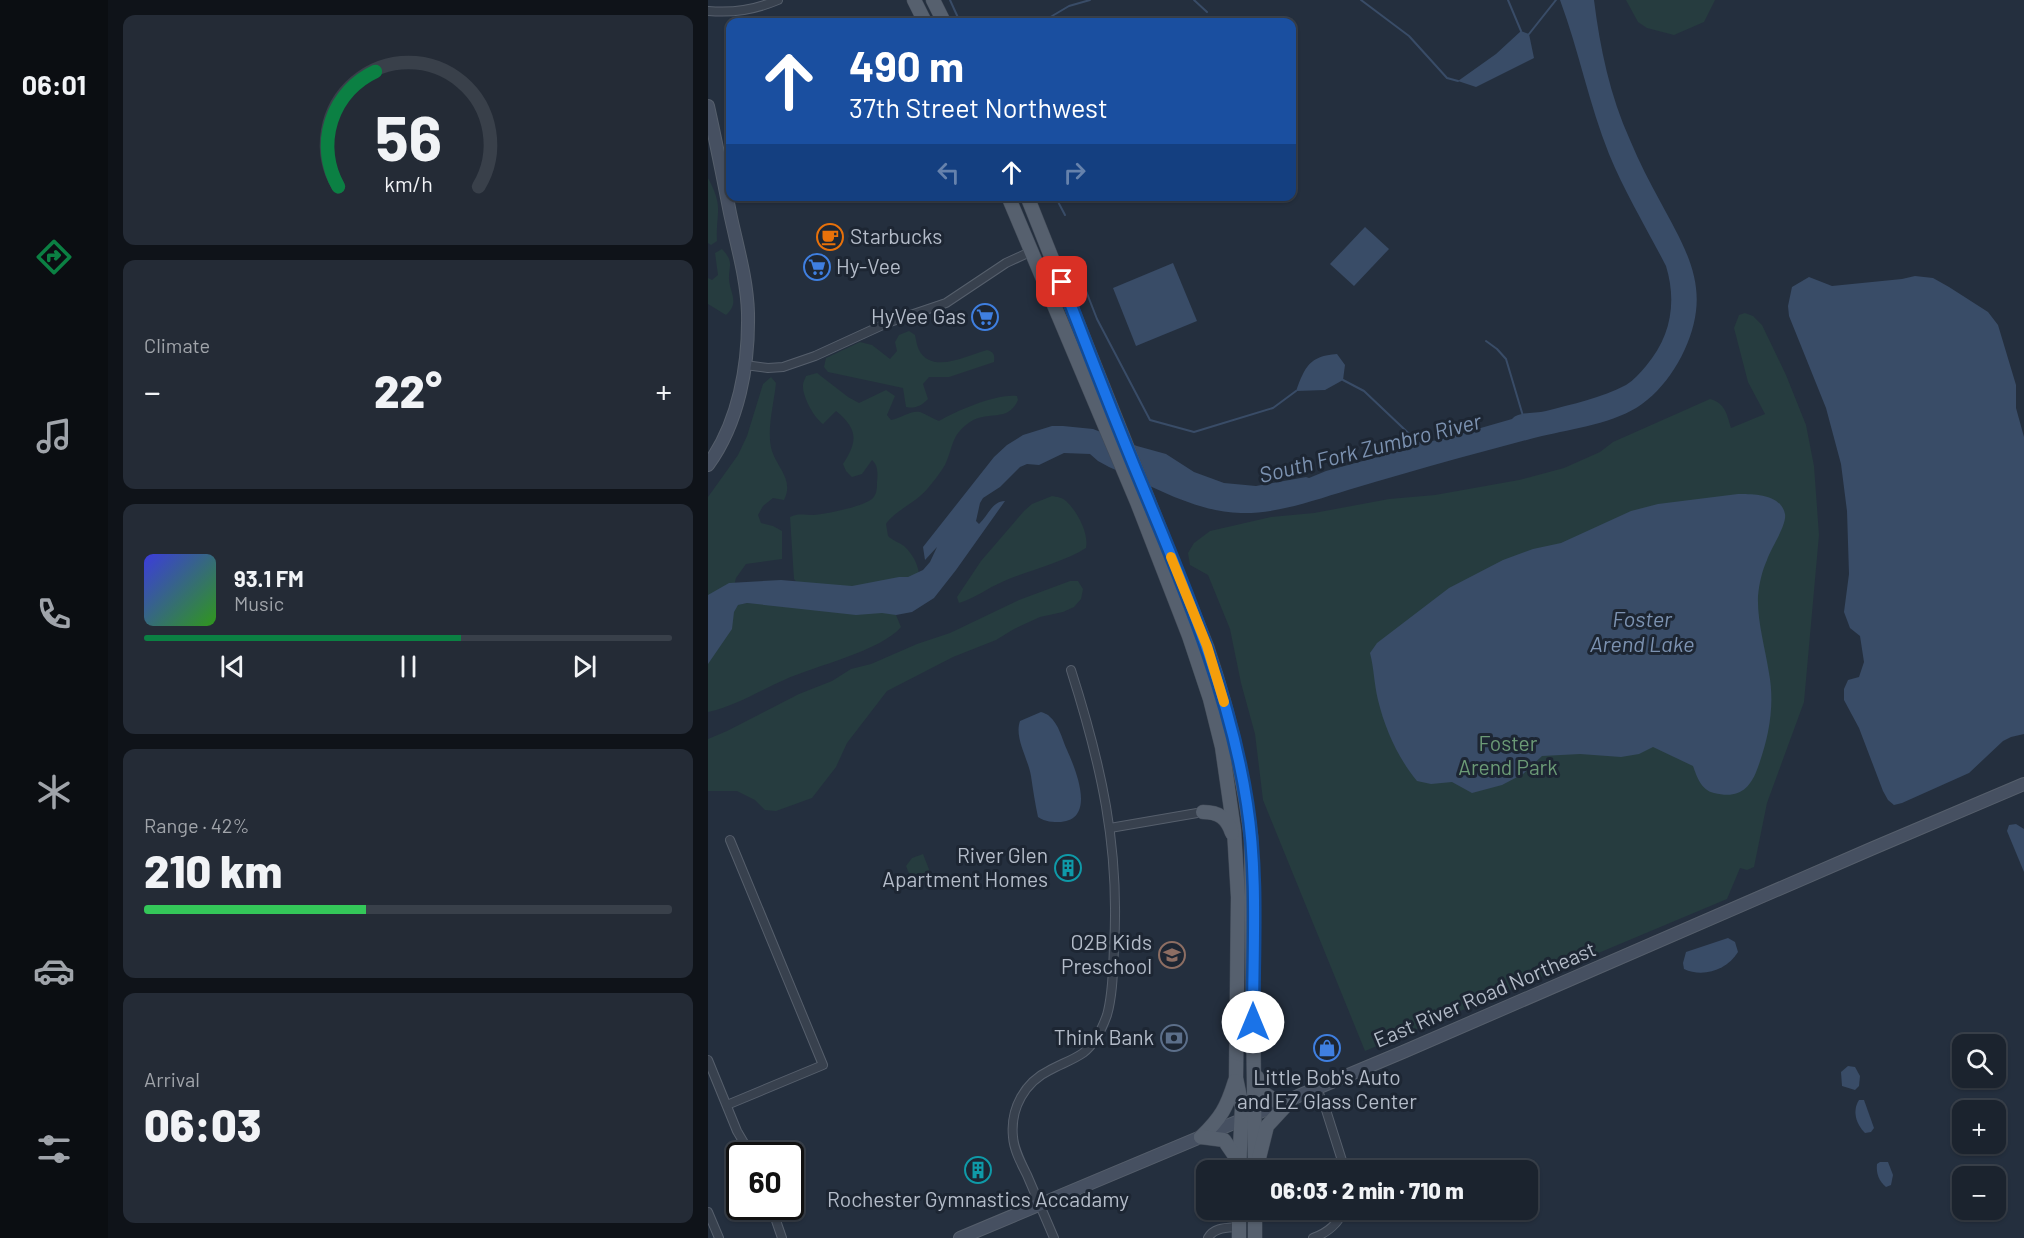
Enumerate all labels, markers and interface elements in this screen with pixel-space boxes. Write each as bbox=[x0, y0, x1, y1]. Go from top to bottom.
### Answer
text: 490 m bbox=[849, 40, 964, 90]
icon: ahead bbox=[750, 42, 828, 120]
text: 06:01 bbox=[22, 68, 86, 100]
text: 37th Street Northwest bbox=[849, 91, 1108, 123]
text: 56 bbox=[374, 99, 442, 173]
icon: left bbox=[932, 156, 965, 189]
icon: ahead bbox=[995, 156, 1028, 189]
icon: right bbox=[1058, 156, 1091, 189]
text: km/h bbox=[384, 171, 432, 196]
cafe icon: Starbucks bbox=[815, 222, 845, 252]
place label: Starbucks bbox=[850, 223, 942, 248]
icon: directions bbox=[33, 236, 75, 278]
supermarket icon: Hy-Vee bbox=[802, 252, 832, 282]
place label: Hy-Vee bbox=[836, 253, 901, 278]
pin bbox=[1036, 256, 1087, 307]
icon: arrive bbox=[1045, 265, 1078, 298]
supermarket icon: HyVee Gas bbox=[970, 302, 1000, 332]
place label: HyVee Gas bbox=[871, 303, 966, 328]
text: Climate bbox=[144, 333, 210, 357]
text: 22° bbox=[374, 363, 442, 417]
text: − bbox=[144, 371, 161, 411]
text: + bbox=[655, 371, 672, 411]
water label: South Fork Zumbro River bbox=[1256, 407, 1485, 487]
icon: music bbox=[33, 415, 75, 457]
text: 93.1 FM bbox=[234, 565, 304, 591]
text: Music bbox=[234, 591, 284, 615]
icon: phone bbox=[33, 593, 75, 635]
water label: Foster Arend Lake bbox=[1590, 605, 1694, 656]
icon: previous bbox=[216, 650, 249, 683]
icon: pause bbox=[392, 650, 425, 683]
icon: next bbox=[568, 650, 601, 683]
park label: Foster Arend Park bbox=[1458, 730, 1558, 779]
icon: climate bbox=[33, 771, 75, 813]
text: Range · 42% bbox=[144, 813, 250, 837]
place label: River Glen Apartment Homes bbox=[882, 842, 1048, 891]
text: 210 km bbox=[144, 843, 282, 897]
building icon: River Glen Apartment Homes bbox=[1053, 853, 1083, 883]
place label: O2B Kids Preschool bbox=[1061, 929, 1152, 978]
street label: East River Road Northeast bbox=[1370, 935, 1599, 1052]
school or university icon: O2B Kids Preschool bbox=[1157, 940, 1187, 970]
icon: car bbox=[33, 950, 75, 992]
position arrow bbox=[1221, 990, 1285, 1054]
bank icon: Think Bank bbox=[1159, 1023, 1189, 1053]
place label: Think Bank bbox=[1054, 1024, 1154, 1049]
shop icon: Little Bob's Auto and EZ Glass Center bbox=[1312, 1033, 1342, 1063]
map controls bbox=[1952, 1034, 2006, 1220]
button: search bbox=[1952, 1034, 2006, 1088]
place label: Little Bob's Auto and EZ Glass Center bbox=[1237, 1064, 1417, 1113]
text: Arrival bbox=[144, 1067, 200, 1091]
text: 06:03 bbox=[144, 1097, 261, 1151]
button: + bbox=[1952, 1100, 2006, 1154]
icon: filters bbox=[33, 1128, 75, 1170]
speed limit sign: 60 bbox=[726, 1142, 804, 1220]
building icon: Rochester Gymnastics Accadamy bbox=[963, 1155, 993, 1185]
button: − bbox=[1952, 1166, 2006, 1220]
text: 06:03 · 2 min · 710 m bbox=[1270, 1177, 1464, 1203]
place label: Rochester Gymnastics Accadamy bbox=[827, 1186, 1129, 1211]

